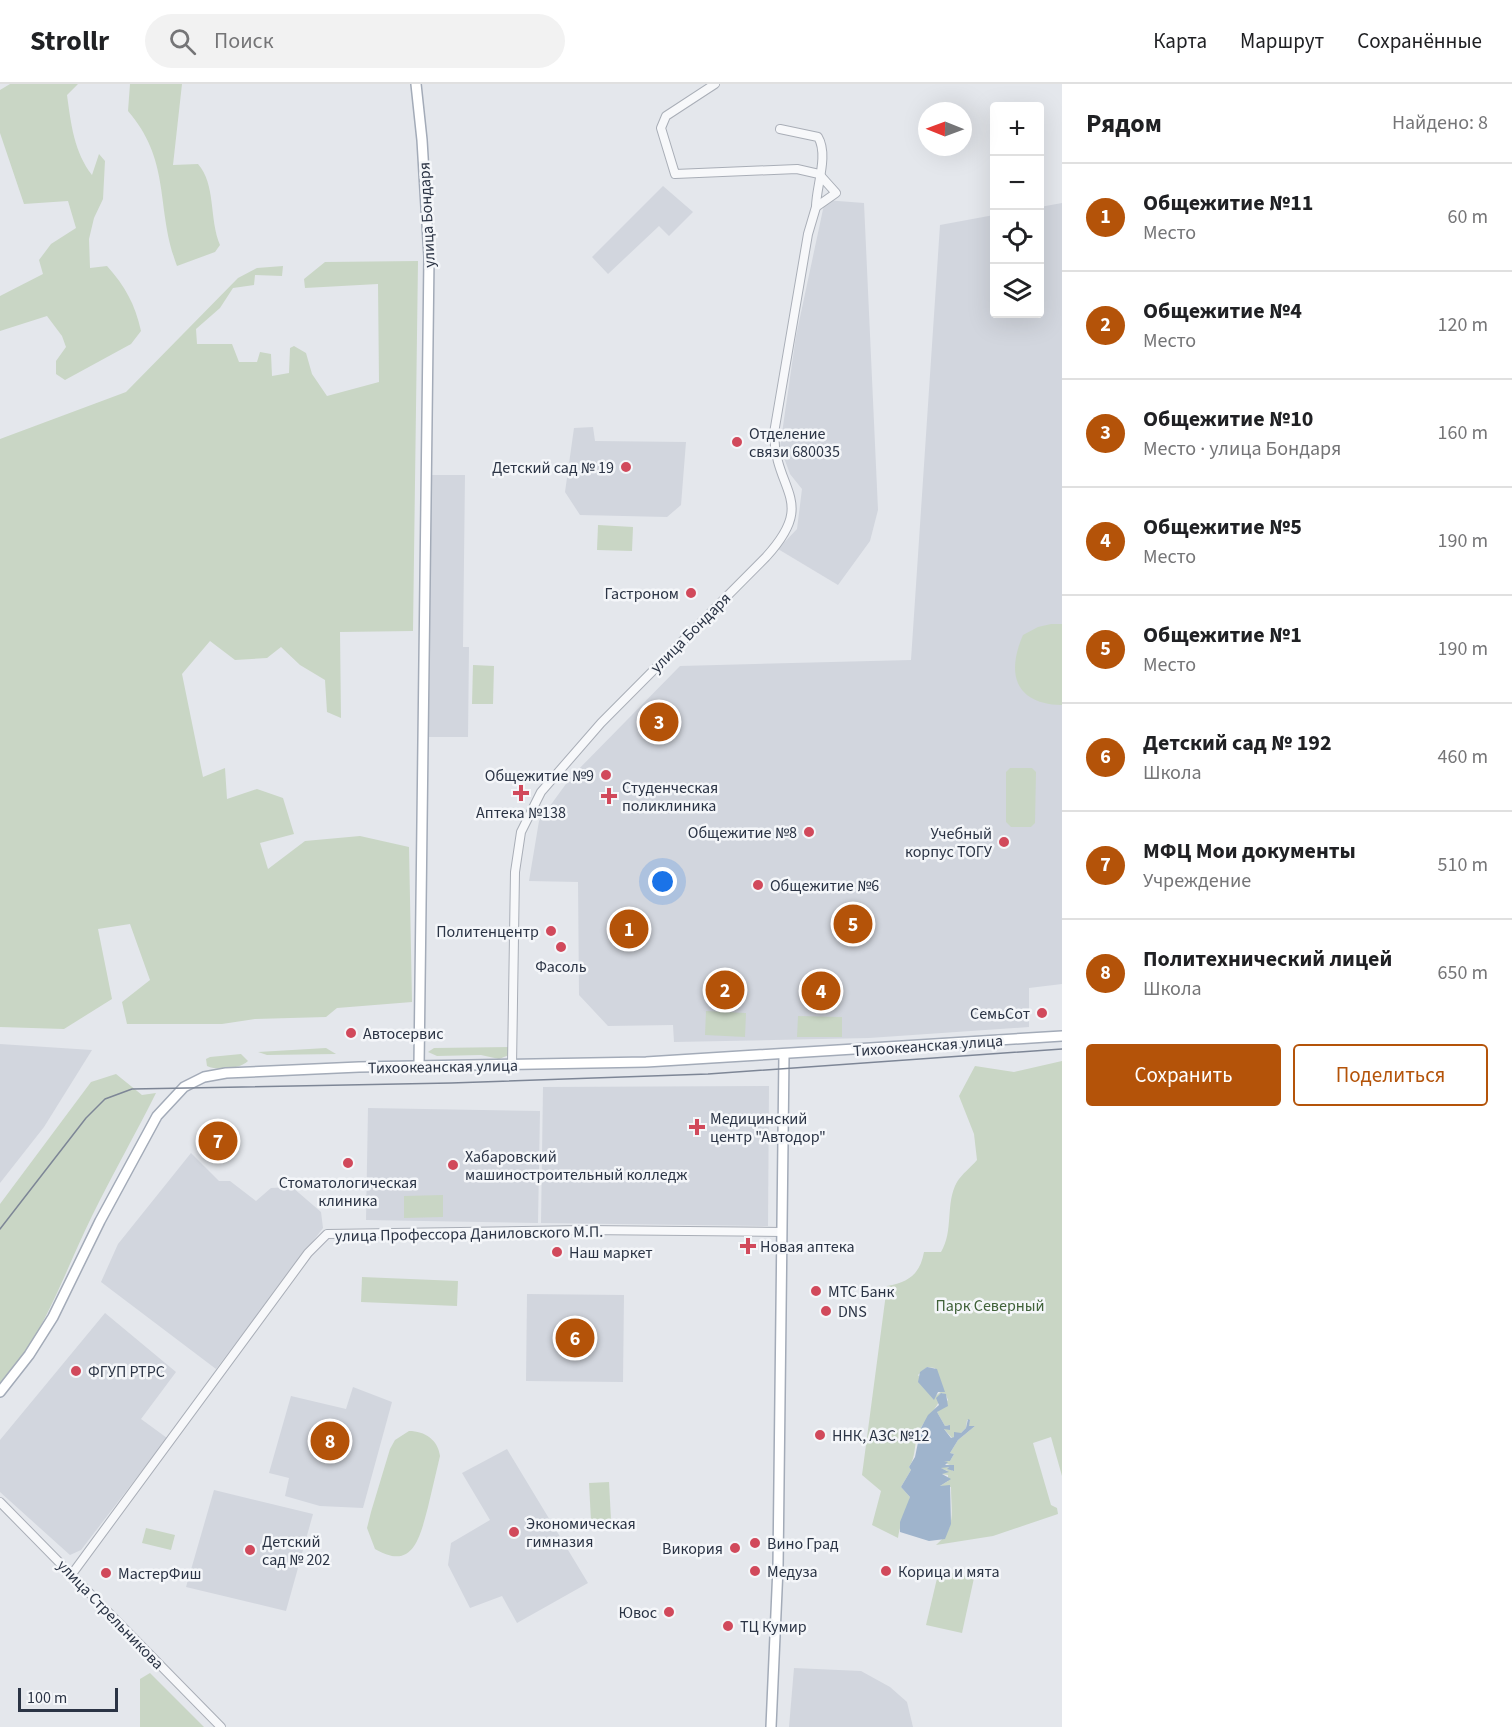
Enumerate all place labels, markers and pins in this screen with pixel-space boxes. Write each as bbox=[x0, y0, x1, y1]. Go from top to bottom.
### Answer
place label: Отделение связи 680035 bbox=[749, 423, 840, 463]
marker: Отделение связи 680035 bbox=[730, 435, 744, 449]
place label: Детский сад № 19 bbox=[492, 457, 614, 479]
marker: Детский сад № 19 bbox=[619, 460, 633, 474]
place label: Гастроном bbox=[605, 583, 679, 605]
marker: Гастроном bbox=[684, 586, 698, 600]
pin: 3 bbox=[640, 700, 678, 744]
place label: Общежитие №9 bbox=[485, 765, 594, 787]
marker: Общежитие №9 bbox=[599, 768, 613, 782]
place label: Студенческая поликлиника bbox=[622, 777, 718, 817]
marker: Аптека №138 bbox=[514, 786, 528, 800]
marker: Студенческая поликлиника bbox=[600, 787, 618, 805]
place label: Аптека №138 bbox=[476, 802, 566, 824]
place label: Общежитие №8 bbox=[688, 822, 797, 844]
place label: Учебный корпус ТОГУ bbox=[905, 823, 993, 863]
marker: Общежитие №8 bbox=[802, 825, 816, 839]
marker: Учебный корпус ТОГУ bbox=[997, 835, 1011, 849]
place label: Общежитие №6 bbox=[770, 875, 879, 897]
marker: Общежитие №6 bbox=[751, 878, 765, 892]
pin: 5 bbox=[834, 902, 872, 946]
pin: 1 bbox=[610, 906, 648, 952]
place label: Политенцентр bbox=[436, 921, 539, 943]
marker: Политенцентр bbox=[544, 924, 558, 938]
marker: Фасоль bbox=[554, 940, 568, 954]
place label: Фасоль bbox=[535, 956, 587, 978]
pin: 2 bbox=[706, 968, 744, 1012]
pin: 4 bbox=[802, 968, 840, 1014]
place label: СемьСот bbox=[970, 1003, 1030, 1025]
marker: СемьСот bbox=[1035, 1006, 1049, 1020]
place label: Автосервис bbox=[363, 1023, 444, 1045]
marker: Автосервис bbox=[344, 1026, 358, 1040]
place label: Медицинский центр "Автодор" bbox=[710, 1108, 826, 1148]
pin: 7 bbox=[198, 1118, 238, 1164]
marker: Медицинский центр "Автодор" bbox=[688, 1118, 706, 1136]
place label: Хабаровский машиностроительный колледж bbox=[465, 1146, 687, 1186]
marker: Стоматологическая клиника bbox=[341, 1156, 355, 1170]
marker: Хабаровский машиностроительный колледж bbox=[446, 1158, 460, 1172]
place label: Стоматологическая клиника bbox=[279, 1172, 417, 1212]
place label: Новая аптека bbox=[760, 1236, 855, 1258]
marker: Новая аптека bbox=[741, 1239, 755, 1253]
place label: Наш маркет bbox=[569, 1242, 653, 1264]
marker: Наш маркет bbox=[550, 1245, 564, 1259]
place label: МТС Банк bbox=[828, 1281, 895, 1303]
marker: МТС Банк bbox=[809, 1284, 823, 1298]
place label: DNS bbox=[838, 1301, 867, 1323]
marker: DNS bbox=[819, 1304, 833, 1318]
pin: 6 bbox=[556, 1316, 594, 1360]
place label: ФГУП РТРС bbox=[88, 1361, 165, 1383]
marker: ФГУП РТРС bbox=[69, 1364, 83, 1378]
pin: 8 bbox=[310, 1418, 350, 1464]
place label: ННК, АЗС №12 bbox=[832, 1425, 929, 1447]
marker: ННК, АЗС №12 bbox=[813, 1428, 827, 1442]
place label: Экономическая гимназия bbox=[526, 1513, 636, 1553]
marker: Экономическая гимназия bbox=[507, 1525, 521, 1539]
place label: Детский сад № 202 bbox=[262, 1531, 330, 1571]
place label: Вино Град bbox=[767, 1533, 839, 1555]
marker: Вино Град bbox=[748, 1536, 762, 1550]
place label: Викория bbox=[662, 1538, 723, 1560]
marker: Викория bbox=[728, 1541, 742, 1555]
marker: Детский сад № 202 bbox=[243, 1543, 257, 1557]
place label: Медуза bbox=[767, 1561, 818, 1583]
place label: Корица и мята bbox=[898, 1561, 1000, 1583]
place label: МастерФиш bbox=[118, 1563, 202, 1585]
marker: Медуза bbox=[748, 1564, 762, 1578]
marker: Корица и мята bbox=[879, 1564, 893, 1578]
marker: МастерФиш bbox=[99, 1566, 113, 1580]
place label: Ювос bbox=[618, 1602, 657, 1624]
marker: Ювос bbox=[662, 1605, 676, 1619]
place label: ТЦ Кумир bbox=[740, 1616, 807, 1638]
marker: ТЦ Кумир bbox=[721, 1619, 735, 1633]

